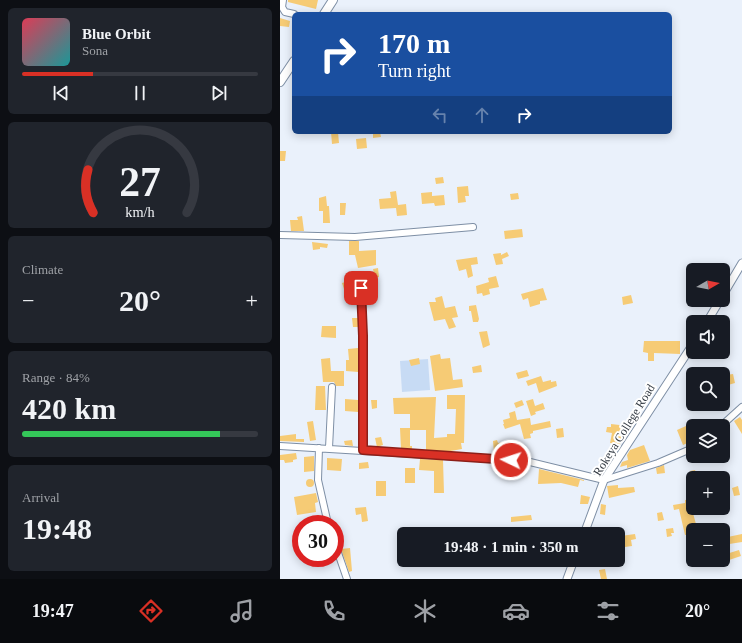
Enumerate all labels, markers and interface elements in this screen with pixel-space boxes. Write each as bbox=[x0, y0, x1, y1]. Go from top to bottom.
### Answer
text: Blue Orbit bbox=[82, 26, 151, 42]
icon: right bbox=[312, 28, 364, 80]
text: 170 m bbox=[378, 28, 450, 59]
text: Sona bbox=[82, 43, 108, 58]
text: Turn right bbox=[378, 61, 451, 81]
icon: previous bbox=[50, 82, 72, 104]
icon: pause bbox=[129, 82, 151, 104]
icon: next bbox=[208, 82, 230, 104]
icon: left bbox=[429, 104, 451, 126]
icon: ahead bbox=[471, 104, 493, 126]
icon: right bbox=[513, 104, 535, 126]
text: 27 bbox=[119, 159, 161, 205]
text: km/h bbox=[125, 204, 155, 220]
text: Climate bbox=[22, 262, 63, 277]
north arrow bbox=[686, 263, 730, 307]
map controls bbox=[686, 263, 730, 567]
pin bbox=[344, 271, 378, 305]
icon: arrive bbox=[350, 277, 372, 299]
text: 20° bbox=[119, 284, 161, 317]
text: − bbox=[22, 288, 34, 313]
text: + bbox=[246, 288, 258, 313]
button: sound bbox=[686, 315, 730, 359]
button: search bbox=[686, 367, 730, 411]
text: Range · 84% bbox=[22, 370, 90, 385]
street label: Rokeya College Road bbox=[590, 382, 658, 478]
text: 420 km bbox=[22, 392, 116, 425]
button: layers bbox=[686, 419, 730, 463]
position arrow bbox=[490, 439, 532, 481]
button: + bbox=[686, 471, 730, 515]
text: Arrival bbox=[22, 490, 60, 505]
text: 19:48 bbox=[22, 512, 92, 545]
speed limit sign: 30 bbox=[292, 515, 344, 567]
button: − bbox=[686, 523, 730, 567]
text: 19:48 · 1 min · 350 m bbox=[444, 539, 579, 555]
icon: directions bbox=[137, 597, 165, 625]
icon: music bbox=[228, 597, 256, 625]
icon: phone bbox=[320, 597, 348, 625]
icon: climate bbox=[411, 597, 439, 625]
icon: car bbox=[502, 597, 530, 625]
icon: filters bbox=[594, 597, 622, 625]
text: 19:47 bbox=[32, 601, 74, 621]
text: 20° bbox=[685, 601, 710, 621]

